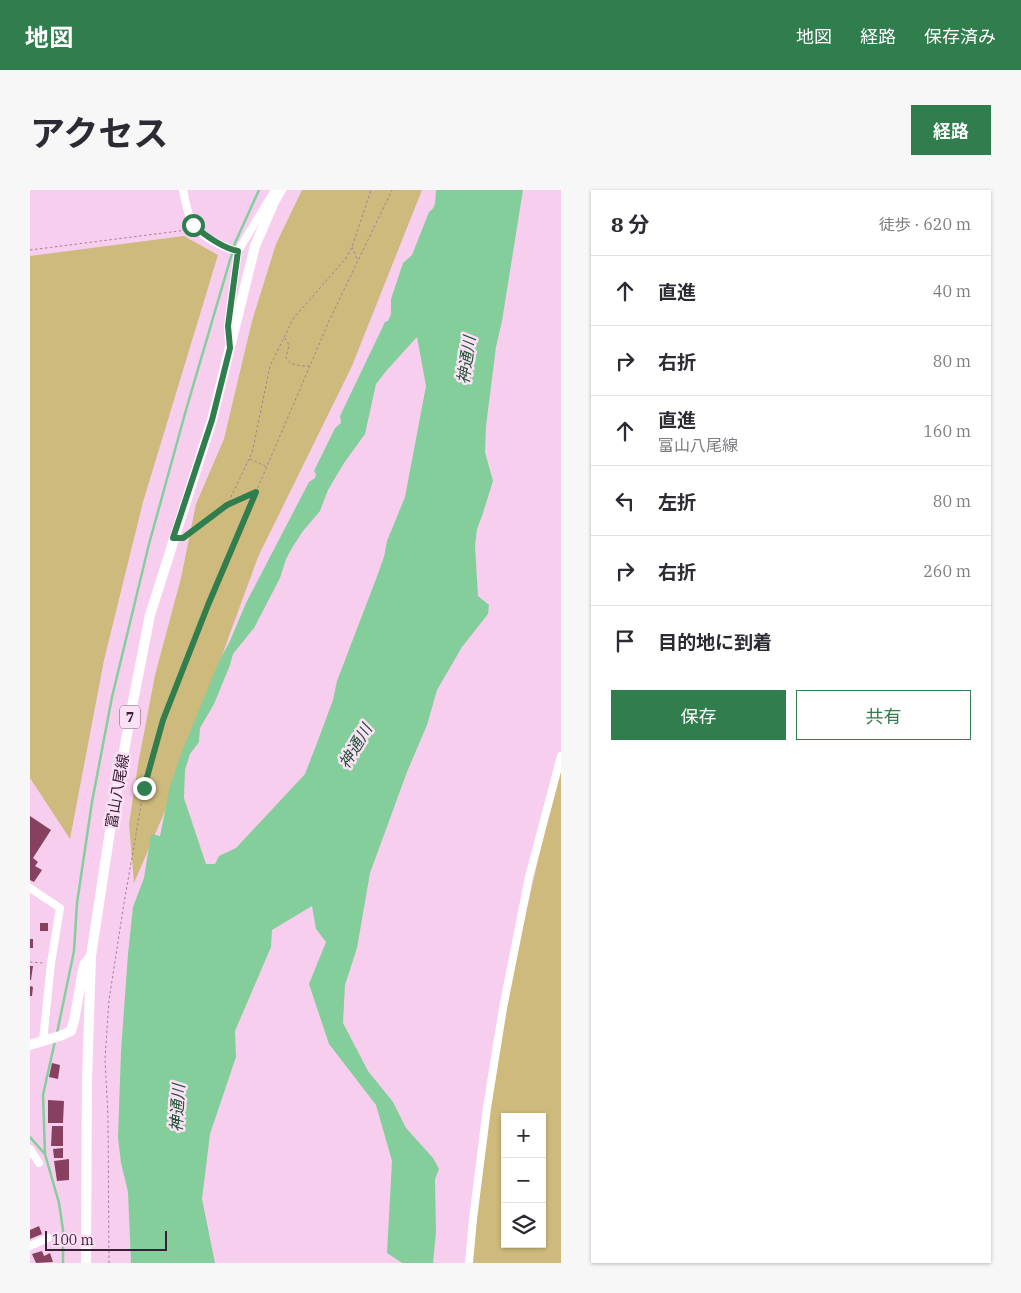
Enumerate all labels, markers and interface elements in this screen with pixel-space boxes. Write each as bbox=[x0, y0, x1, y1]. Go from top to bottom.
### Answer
text: 地図 bbox=[25, 21, 73, 53]
text: 地図 bbox=[796, 25, 832, 48]
text: 経路 bbox=[860, 25, 896, 48]
text: 保存済み bbox=[924, 25, 996, 48]
button: 経路 bbox=[911, 105, 991, 155]
text: アクセス bbox=[30, 110, 168, 156]
text: 8 分 bbox=[611, 210, 649, 238]
route start bbox=[182, 214, 205, 237]
text: 徒歩 · 620 m bbox=[879, 214, 971, 234]
icon: ahead bbox=[611, 277, 639, 305]
text: 直進 bbox=[658, 280, 696, 304]
text: 40 m bbox=[933, 281, 971, 301]
water label: 神通川 bbox=[453, 333, 480, 385]
icon: right bbox=[611, 347, 639, 375]
text: 右折 bbox=[658, 350, 696, 374]
text: 80 m bbox=[933, 351, 971, 371]
text: 直進 bbox=[658, 408, 696, 432]
icon: ahead bbox=[611, 417, 639, 445]
text: 160 m bbox=[923, 421, 971, 441]
text: 富山八尾線 bbox=[658, 435, 738, 455]
icon: left bbox=[611, 487, 639, 515]
text: 左折 bbox=[658, 490, 696, 514]
text: 80 m bbox=[933, 491, 971, 511]
icon: right bbox=[611, 557, 639, 585]
text: 右折 bbox=[658, 560, 696, 584]
text: 260 m bbox=[923, 561, 971, 581]
icon: arrive bbox=[611, 627, 639, 655]
text: 目的地に到着 bbox=[658, 630, 772, 654]
button: 保存 bbox=[611, 690, 786, 740]
button: 共有 bbox=[796, 690, 971, 740]
road number: 7 bbox=[120, 706, 140, 728]
water label: 神通川 bbox=[334, 719, 377, 772]
street label: 富山八尾線 bbox=[101, 752, 133, 830]
route end bbox=[133, 777, 156, 800]
water label: 神通川 bbox=[166, 1082, 188, 1132]
map controls bbox=[501, 1113, 546, 1248]
button: + bbox=[501, 1113, 546, 1158]
button: − bbox=[501, 1158, 546, 1203]
button: layers bbox=[501, 1203, 546, 1248]
scale bar bbox=[45, 1228, 168, 1251]
text: 100 m bbox=[52, 1231, 94, 1249]

